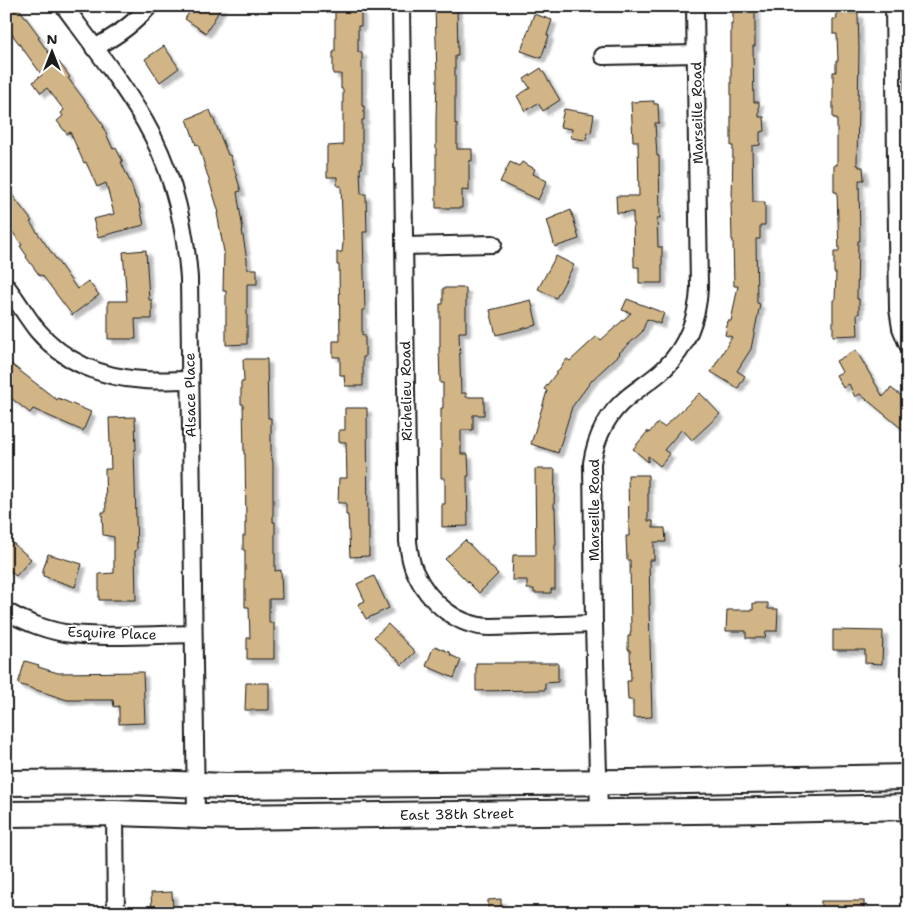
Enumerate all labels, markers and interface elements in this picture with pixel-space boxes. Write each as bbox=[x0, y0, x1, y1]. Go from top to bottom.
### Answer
north arrow bbox=[28, 28, 78, 78]
text: N bbox=[46, 30, 58, 48]
street label: Marseille Road bbox=[687, 62, 707, 164]
street label: Richelieu Road bbox=[396, 341, 416, 441]
street label: Alsace Place bbox=[180, 352, 200, 438]
street label: Marseille Road bbox=[585, 459, 603, 561]
street label: Esquire Place bbox=[67, 622, 157, 644]
street label: East 38th Street bbox=[400, 804, 514, 824]

